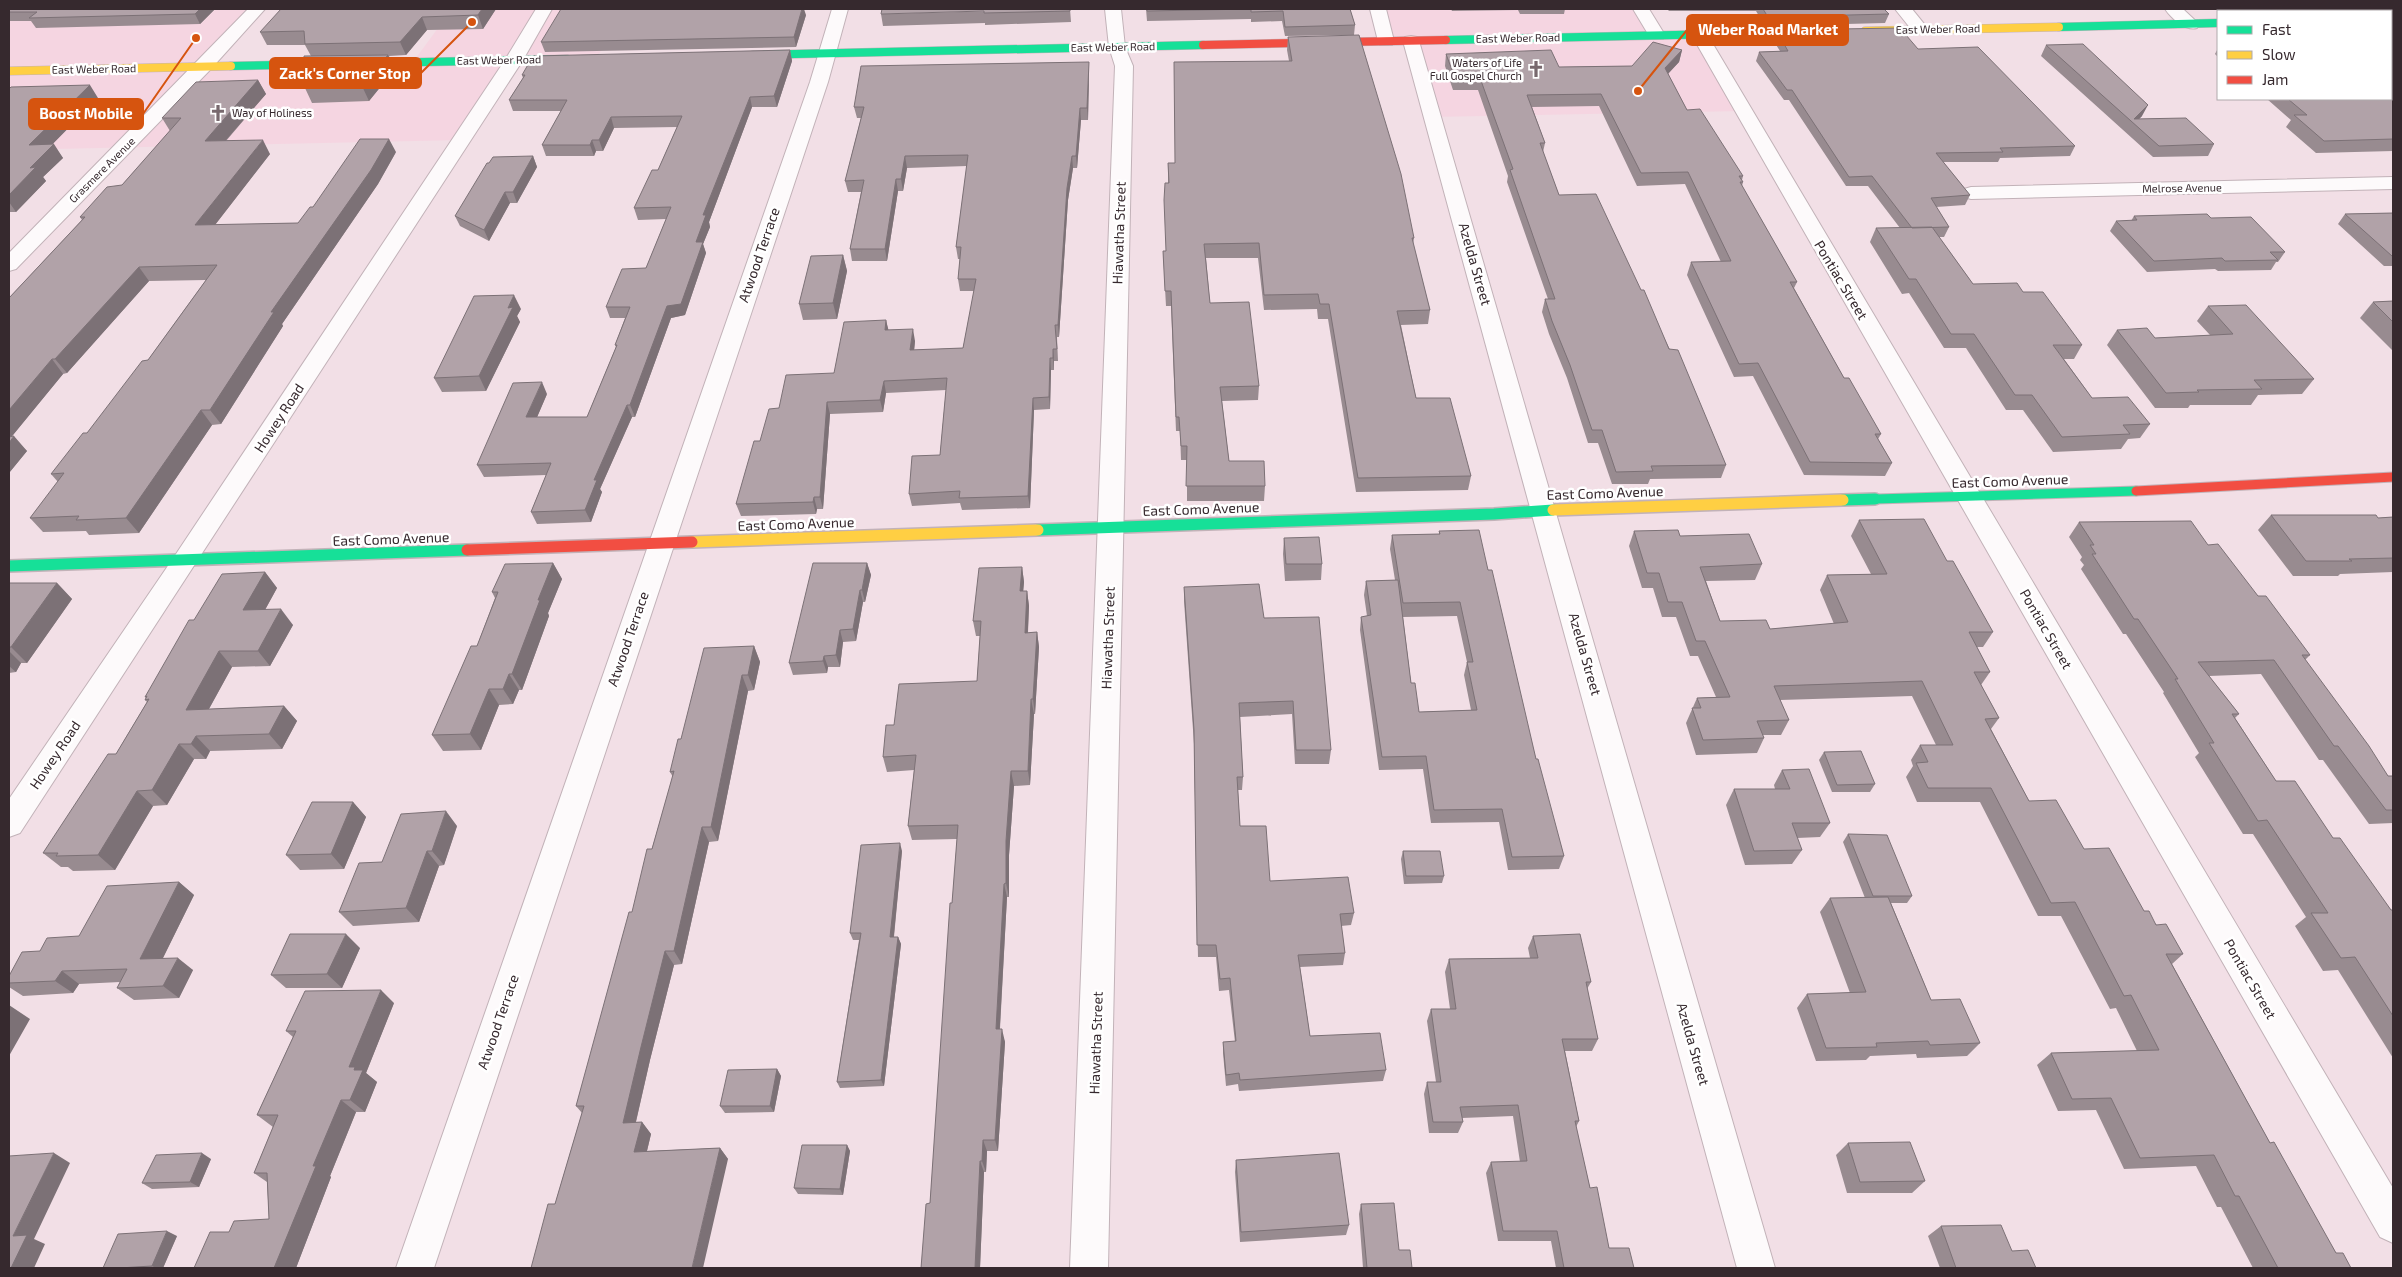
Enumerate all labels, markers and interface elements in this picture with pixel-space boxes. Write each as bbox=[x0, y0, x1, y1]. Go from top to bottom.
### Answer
legend bbox=[2217, 10, 2392, 100]
callout: Weber Road Market bbox=[1687, 15, 1848, 45]
text: Weber Road Market bbox=[1698, 20, 1838, 38]
text: Fast bbox=[2262, 20, 2292, 38]
street label: East Weber Road bbox=[1896, 21, 1980, 36]
street label: East Weber Road bbox=[1476, 30, 1560, 45]
street label: East Weber Road bbox=[1071, 39, 1155, 54]
text: Slow bbox=[2262, 45, 2296, 63]
street label: East Weber Road bbox=[457, 52, 541, 67]
place label: Waters of Life Full Gospel Church bbox=[1430, 56, 1522, 82]
callout: Zack's Corner Stop bbox=[270, 58, 421, 88]
church icon: Waters of Life Full Gospel Church bbox=[1526, 59, 1546, 79]
street label: East Weber Road bbox=[52, 61, 136, 76]
text: Zack's Corner Stop bbox=[279, 64, 411, 82]
text: Jam bbox=[2262, 70, 2288, 88]
callout: Boost Mobile bbox=[29, 99, 143, 129]
church icon: Way of Holiness bbox=[208, 103, 228, 123]
text: Boost Mobile bbox=[39, 104, 133, 122]
place label: Way of Holiness bbox=[232, 106, 313, 119]
street label: Grasmere Avenue bbox=[66, 134, 137, 205]
street label: Melrose Avenue bbox=[2142, 180, 2222, 195]
street label: Hiawatha Street bbox=[1108, 181, 1129, 285]
street label: Atwood Terrace bbox=[734, 205, 783, 305]
street label: Azelda Street bbox=[1456, 221, 1495, 307]
street label: Pontiac Street bbox=[1811, 237, 1872, 323]
street label: Howey Road bbox=[250, 380, 307, 455]
street label: East Como Avenue bbox=[1951, 470, 2069, 491]
street label: East Como Avenue bbox=[1546, 482, 1664, 503]
street label: East Como Avenue bbox=[1142, 498, 1260, 519]
street label: East Como Avenue bbox=[737, 513, 855, 534]
street label: East Como Avenue bbox=[332, 528, 450, 549]
street label: Hiawatha Street bbox=[1097, 586, 1118, 690]
street label: Pontiac Street bbox=[2017, 586, 2076, 672]
street label: Atwood Terrace bbox=[603, 589, 652, 689]
street label: Azelda Street bbox=[1566, 611, 1605, 697]
street label: Howey Road bbox=[26, 717, 84, 792]
street label: Pontiac Street bbox=[2221, 936, 2280, 1022]
street label: Atwood Terrace bbox=[473, 972, 522, 1072]
street label: Hiawatha Street bbox=[1085, 991, 1106, 1095]
street label: Azelda Street bbox=[1674, 1001, 1713, 1087]

